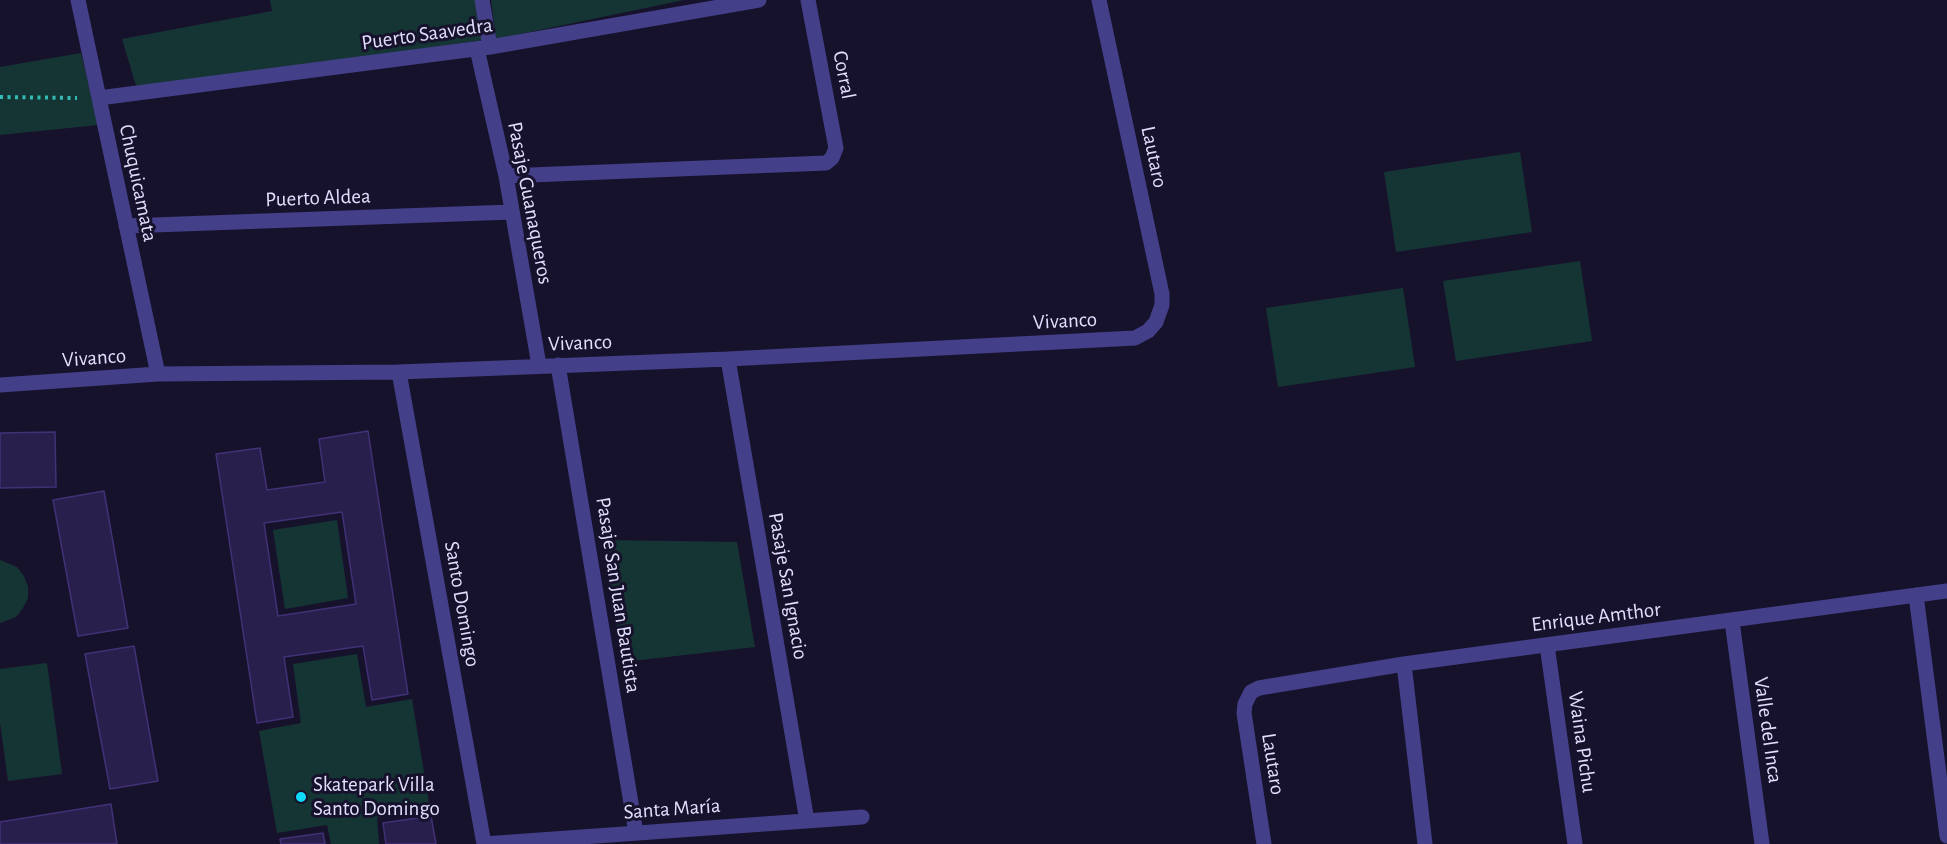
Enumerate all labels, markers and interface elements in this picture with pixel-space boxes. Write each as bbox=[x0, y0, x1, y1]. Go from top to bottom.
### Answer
street label: Puerto Saavedra bbox=[360, 12, 494, 56]
street label: Corral bbox=[827, 49, 861, 101]
street label: Pasaje Guanaqueros bbox=[502, 120, 558, 286]
street label: Chuquicamata bbox=[113, 122, 163, 244]
street label: Lautaro bbox=[1135, 124, 1173, 190]
street label: Puerto Aldea bbox=[265, 184, 371, 212]
street label: Vivanco bbox=[1032, 307, 1098, 335]
street label: Vivanco bbox=[547, 329, 613, 357]
street label: Vivanco bbox=[61, 343, 127, 373]
street label: Pasaje San Juan Bautista bbox=[590, 495, 646, 695]
street label: Pasaje San Ignacio bbox=[763, 511, 813, 661]
street label: Santo Domingo bbox=[439, 539, 485, 669]
street label: Enrique Amthor bbox=[1530, 597, 1662, 637]
street label: Valle del Inca bbox=[1748, 675, 1788, 785]
street label: Waina Pichu bbox=[1562, 690, 1602, 794]
street label: Lautaro bbox=[1256, 731, 1290, 797]
place label: Skatepark Villa Santo Domingo bbox=[313, 772, 440, 822]
marker: Skatepark Villa Santo Domingo bbox=[294, 790, 308, 804]
street label: Santa María bbox=[623, 793, 721, 825]

